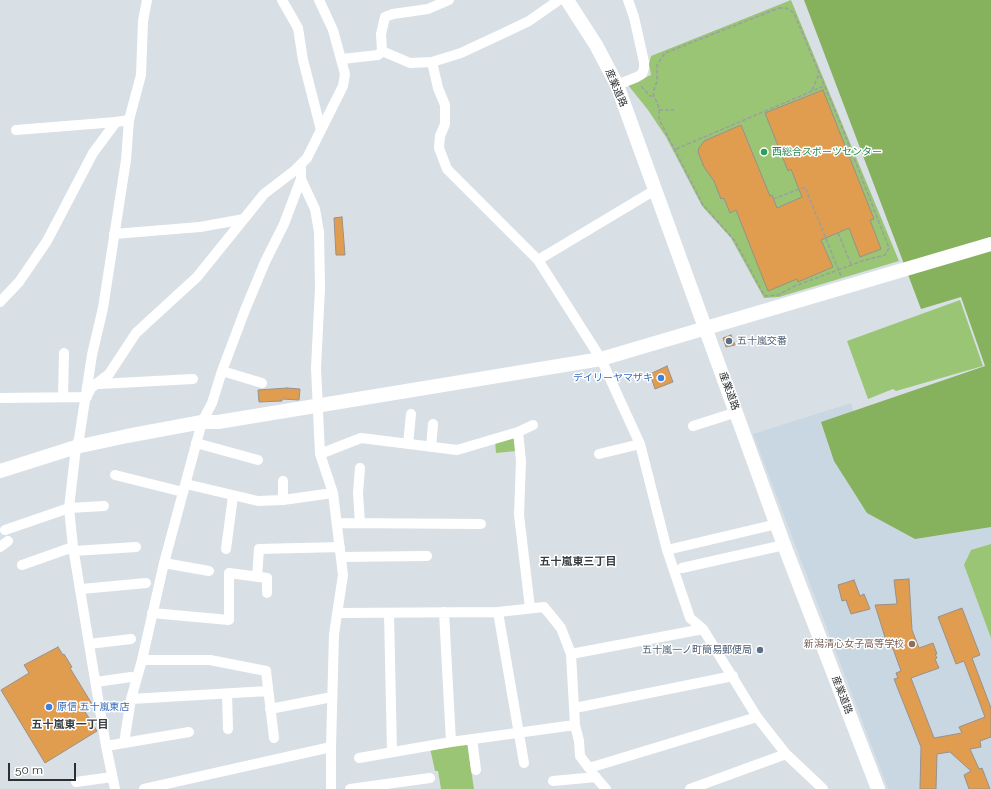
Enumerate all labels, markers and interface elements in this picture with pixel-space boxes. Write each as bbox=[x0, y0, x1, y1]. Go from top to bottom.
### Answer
street label: 産業道路 bbox=[603, 67, 629, 109]
place label: 西総合スポーツセンター bbox=[772, 146, 882, 158]
marker: 西総合スポーツセンター bbox=[759, 147, 769, 157]
place label: 五十嵐交番 bbox=[737, 335, 787, 347]
marker: 五十嵐交番 bbox=[724, 336, 734, 346]
street label: 産業道路 bbox=[717, 370, 741, 412]
place label: デイリーヤマザキ bbox=[573, 372, 653, 384]
marker: デイリーヤマザキ bbox=[656, 373, 666, 383]
district label: 五十嵐東三丁目 bbox=[540, 555, 616, 569]
place label: 新潟清心女子高等学校 bbox=[804, 638, 904, 650]
marker: 新潟清心女子高等学校 bbox=[907, 639, 917, 649]
place label: 五十嵐一ノ町簡易郵便局 bbox=[642, 644, 752, 656]
marker: 五十嵐一ノ町簡易郵便局 bbox=[755, 645, 765, 655]
street label: 産業道路 bbox=[829, 674, 855, 716]
place label: 原信 五十嵐東店 bbox=[57, 701, 130, 713]
marker: 原信 五十嵐東店 bbox=[44, 702, 54, 712]
district label: 五十嵐東一丁目 bbox=[32, 718, 108, 732]
scale bar bbox=[10, 755, 78, 781]
text: 50 m bbox=[15, 763, 43, 777]

